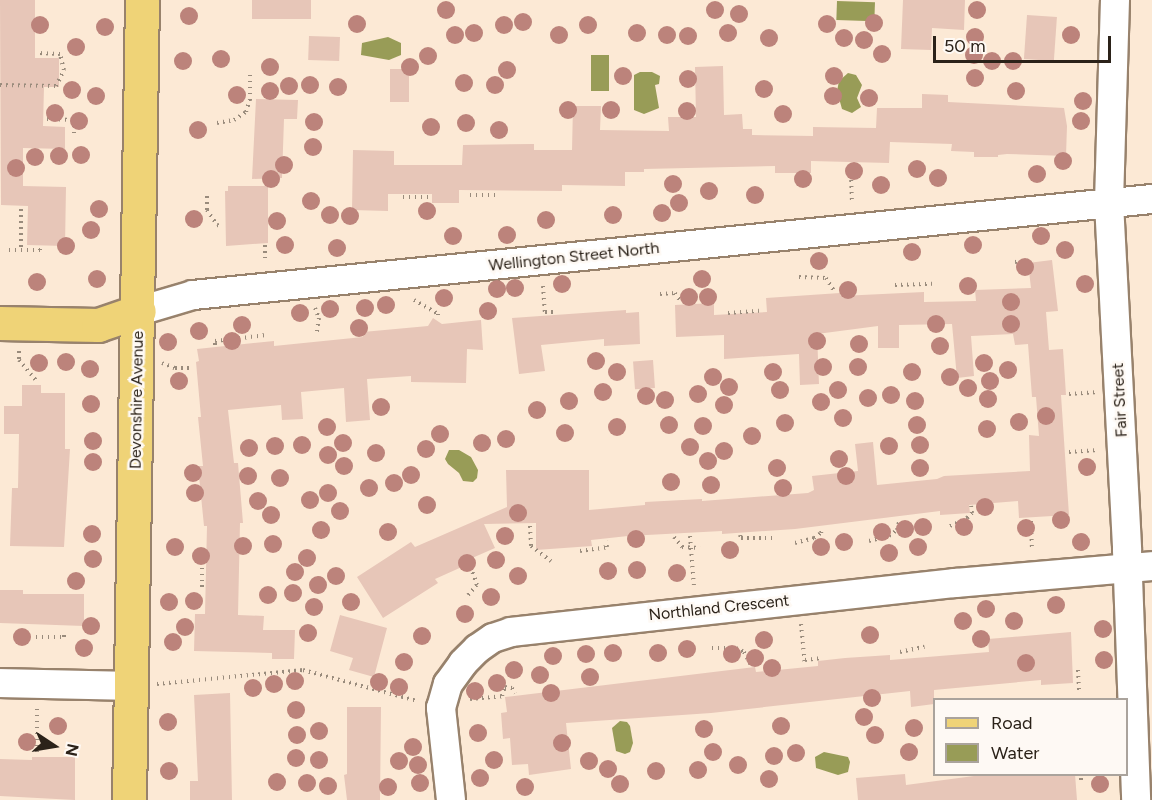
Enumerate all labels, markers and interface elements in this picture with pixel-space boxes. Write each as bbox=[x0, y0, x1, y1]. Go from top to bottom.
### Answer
scale bar bbox=[936, 24, 1114, 62]
text: 50 m bbox=[944, 35, 986, 57]
street label: Wellington Street North bbox=[488, 238, 660, 276]
street label: Devonshire Avenue bbox=[126, 331, 148, 469]
street label: Fair Street bbox=[1108, 362, 1132, 438]
street label: Northland Crescent bbox=[648, 591, 790, 625]
legend bbox=[933, 698, 1128, 776]
text: Road bbox=[991, 712, 1032, 734]
north arrow bbox=[24, 716, 84, 776]
text: N bbox=[62, 742, 83, 758]
text: Water bbox=[991, 742, 1039, 764]

